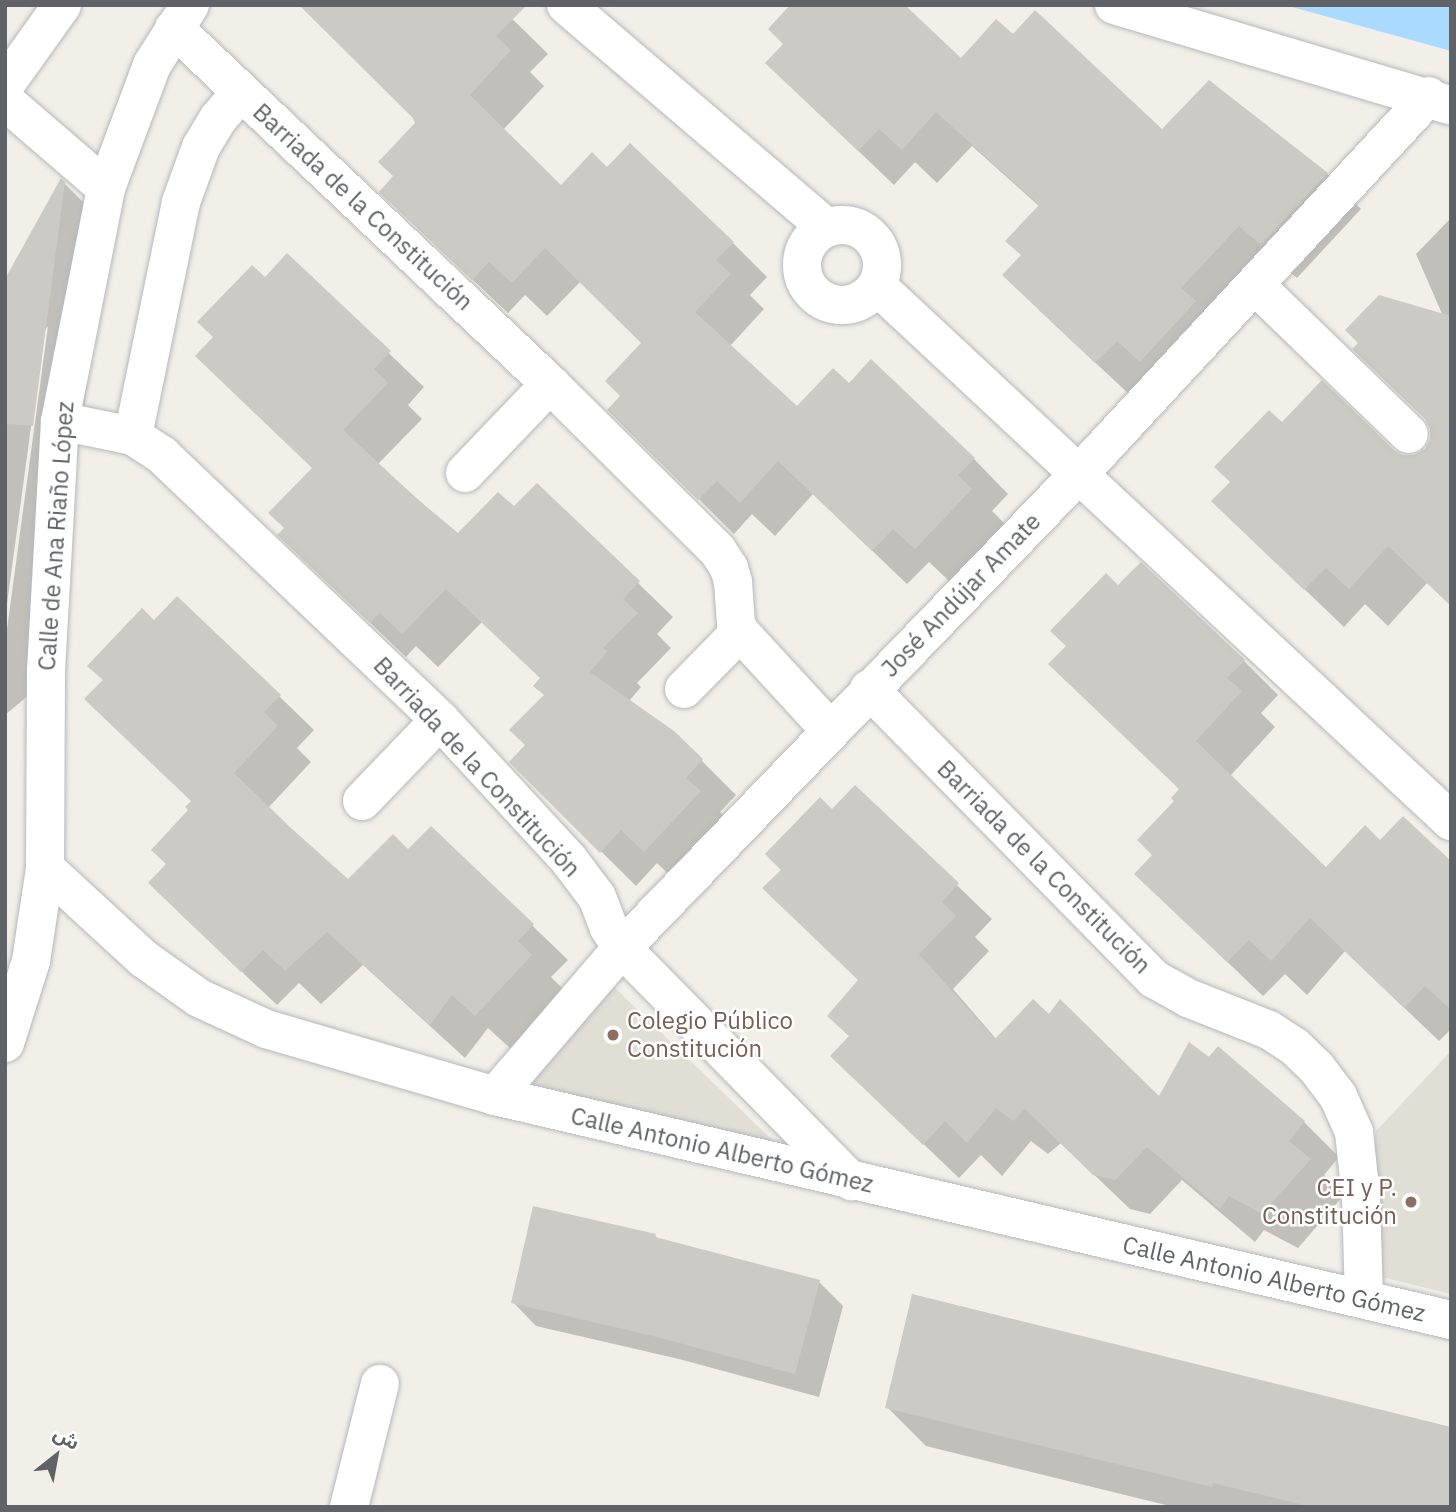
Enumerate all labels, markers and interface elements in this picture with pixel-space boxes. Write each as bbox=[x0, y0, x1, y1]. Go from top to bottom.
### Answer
street label: Barriada de la Constitución bbox=[247, 98, 479, 316]
street label: Calle de Ana Riaño López bbox=[32, 400, 80, 672]
street label: José Andújar Amate bbox=[875, 507, 1047, 683]
street label: Barriada de la Constitución bbox=[368, 651, 586, 883]
street label: Barriada de la Constitución bbox=[931, 754, 1157, 980]
place label: Colegio Público Constitución bbox=[627, 1007, 793, 1063]
marker: Colegio Público Constitución bbox=[605, 1027, 621, 1043]
street label: Calle Antonio Alberto Gómez bbox=[568, 1101, 876, 1199]
place label: CEI y P. Constitución bbox=[1262, 1174, 1397, 1230]
marker: CEI y P. Constitución bbox=[1403, 1194, 1419, 1210]
street label: Calle Antonio Alberto Gómez bbox=[1120, 1230, 1428, 1328]
north arrow bbox=[21, 1421, 91, 1491]
text: ش bbox=[49, 1421, 84, 1455]

